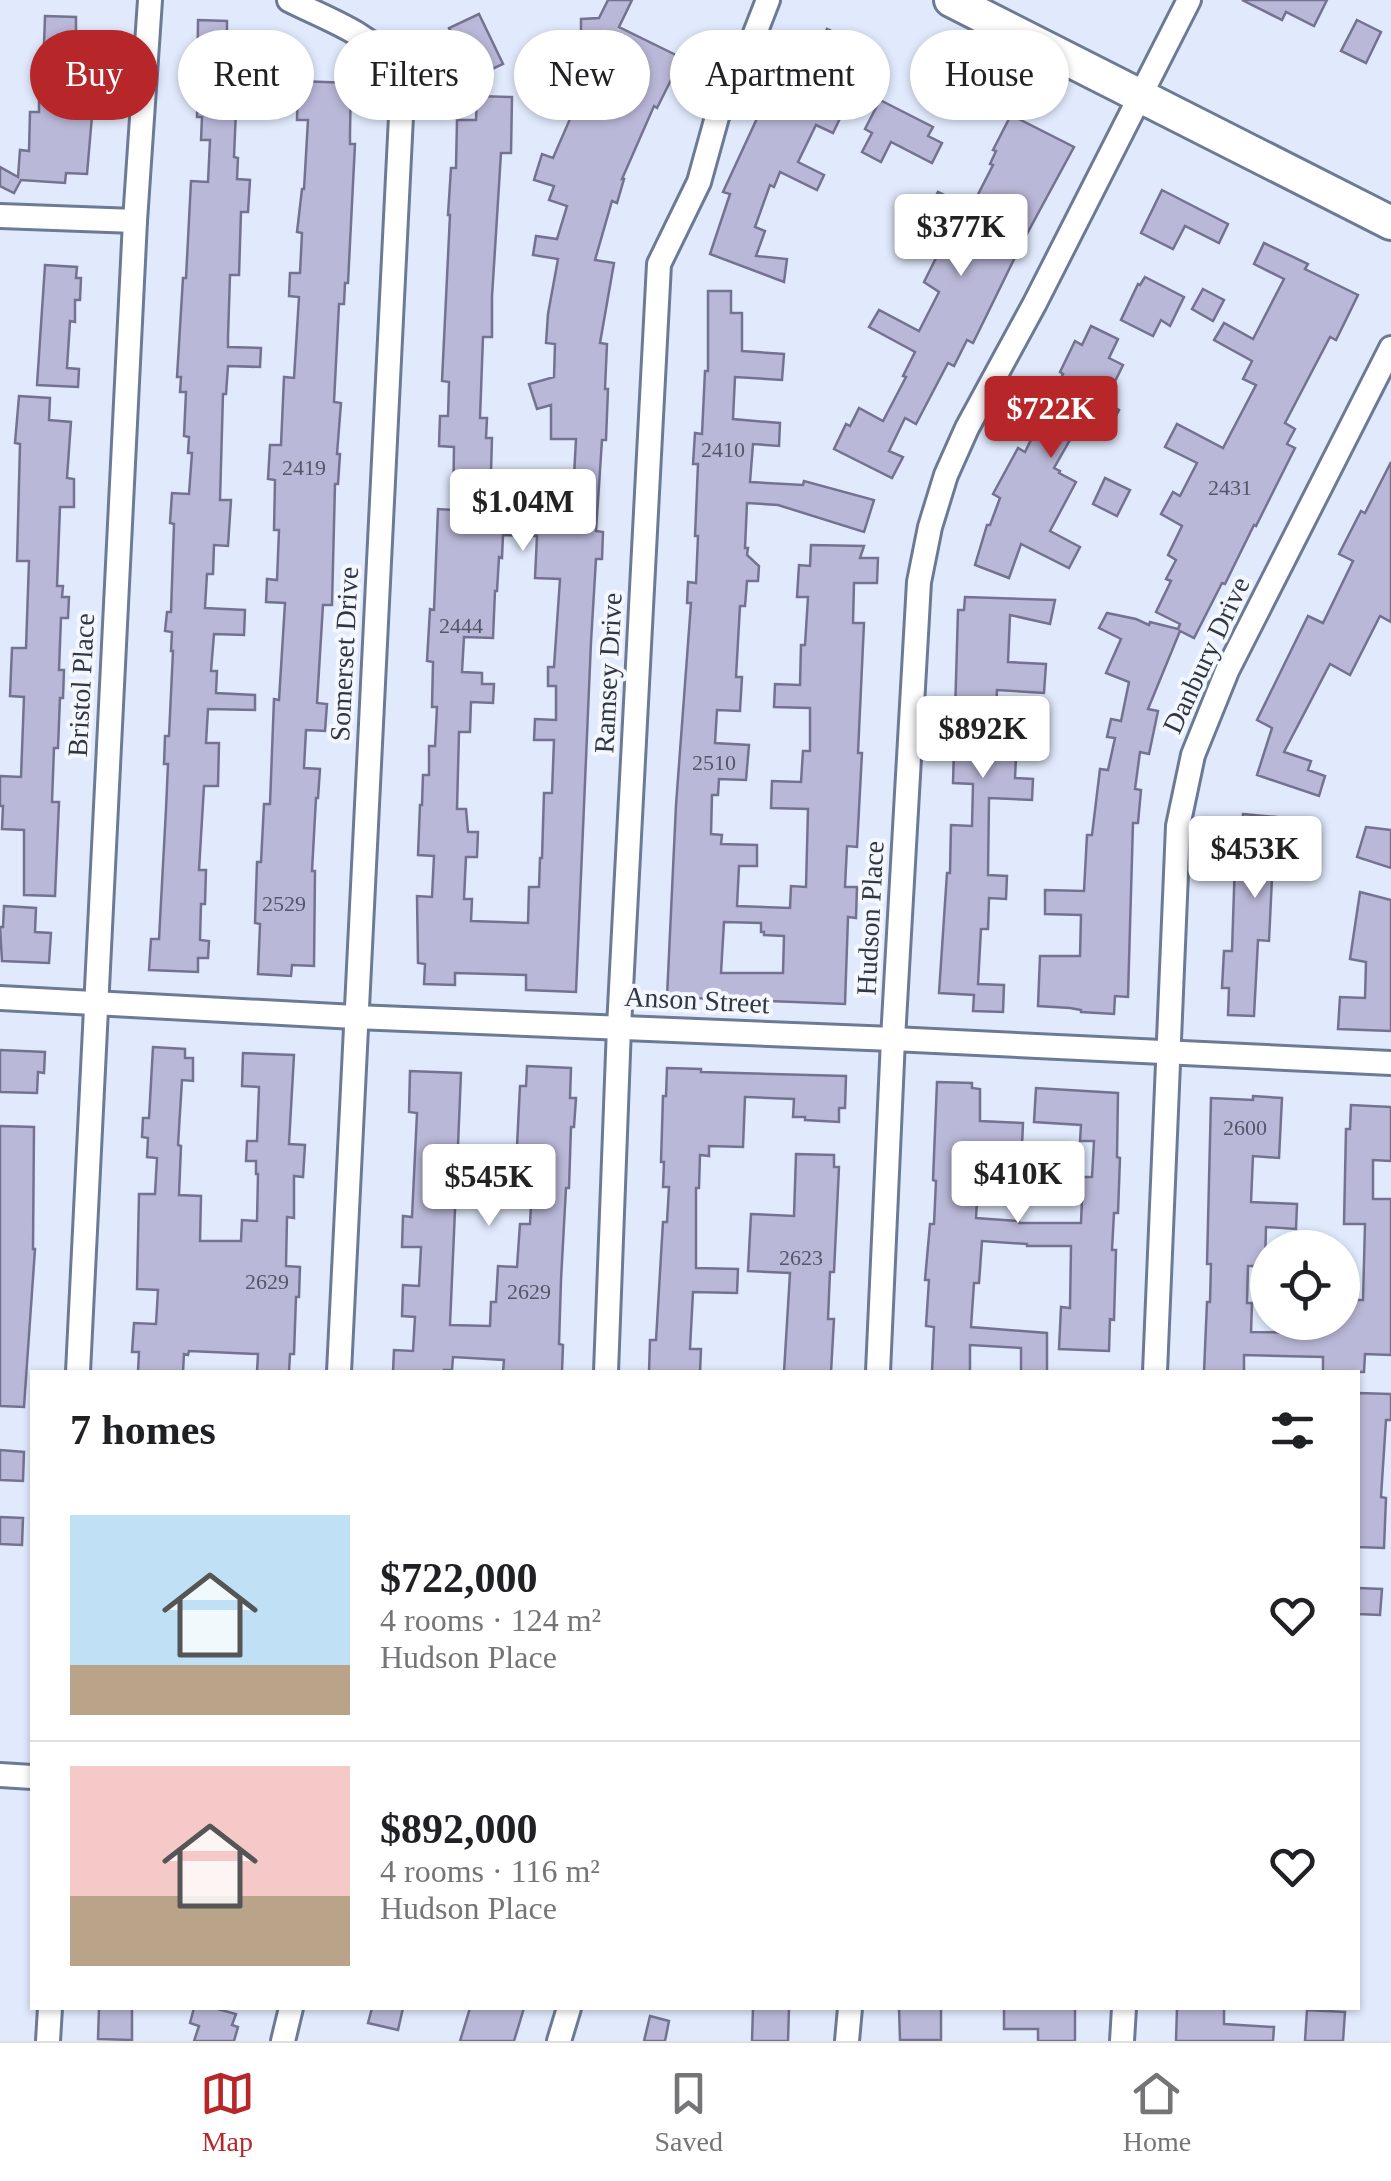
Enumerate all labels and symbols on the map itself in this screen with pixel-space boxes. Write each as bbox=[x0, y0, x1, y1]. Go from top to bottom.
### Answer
pin: $377K bbox=[891, 194, 1031, 279]
pin: $722K bbox=[981, 376, 1121, 461]
house number: 2410 bbox=[701, 437, 745, 462]
house number: 2419 bbox=[282, 455, 326, 480]
pin: $1.04M bbox=[442, 469, 604, 554]
house number: 2431 bbox=[1208, 475, 1252, 500]
street label: Somerset Drive bbox=[324, 566, 364, 742]
street label: Danbury Drive bbox=[1156, 572, 1256, 738]
street label: Ramsey Drive bbox=[588, 592, 628, 754]
street label: Bristol Place bbox=[62, 612, 100, 758]
house number: 2444 bbox=[439, 613, 483, 638]
pin: $892K bbox=[913, 696, 1053, 781]
house number: 2510 bbox=[692, 750, 736, 775]
pin: $453K bbox=[1185, 816, 1325, 901]
street label: Hudson Place bbox=[850, 840, 890, 996]
house number: 2529 bbox=[262, 891, 306, 916]
street label: Anson Street bbox=[624, 981, 771, 1019]
house number: 2600 bbox=[1223, 1115, 1267, 1140]
pin: $410K bbox=[948, 1141, 1088, 1226]
pin: $545K bbox=[419, 1144, 559, 1229]
house number: 2623 bbox=[779, 1245, 823, 1270]
house number: 2629 bbox=[245, 1269, 289, 1294]
house number: 2629 bbox=[507, 1279, 551, 1304]

